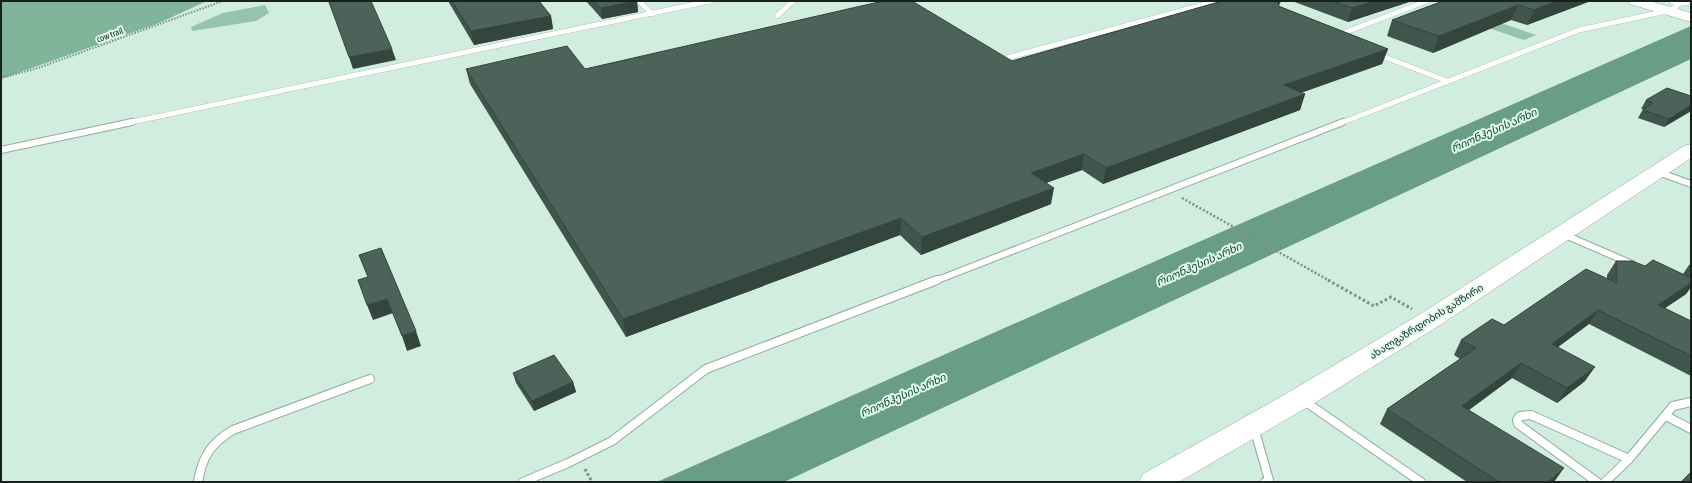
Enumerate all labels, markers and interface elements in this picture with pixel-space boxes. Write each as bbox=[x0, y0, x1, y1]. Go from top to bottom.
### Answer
street label: cow trail bbox=[95, 25, 125, 44]
water label: რიონჰესის არხი bbox=[1450, 106, 1539, 155]
water label: რიონჰესის არხი bbox=[1155, 240, 1244, 289]
street label: ახალგაზრდობის გამზირი bbox=[1367, 282, 1486, 362]
water label: რიონჰესის არხი bbox=[859, 371, 948, 420]

